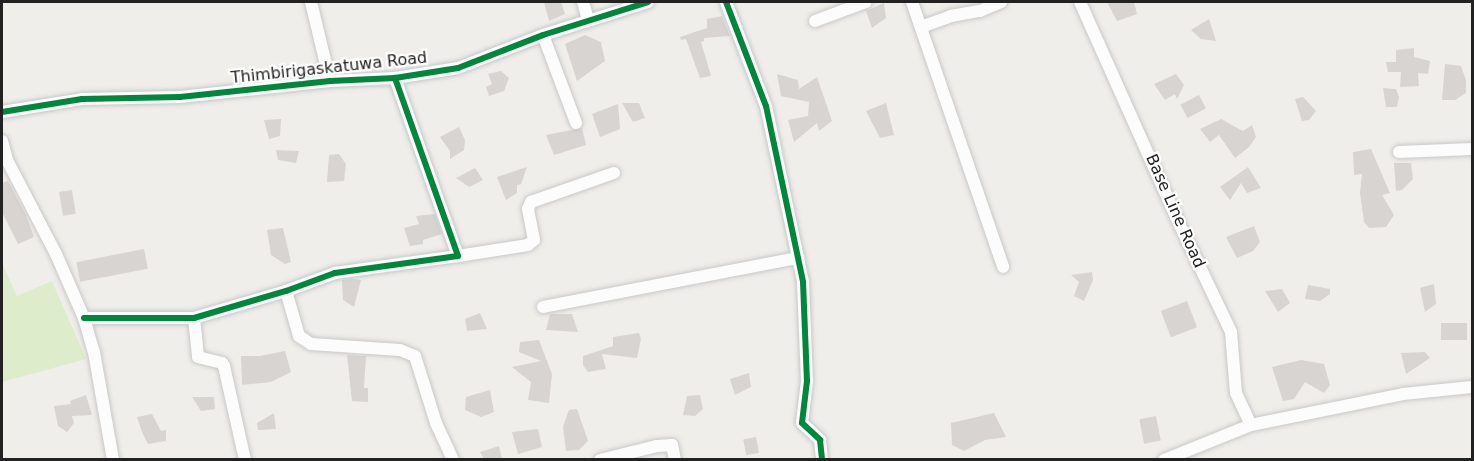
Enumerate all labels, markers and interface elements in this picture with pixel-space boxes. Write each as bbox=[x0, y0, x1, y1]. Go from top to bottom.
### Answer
street label: Thimbirigaskatuwa Road bbox=[230, 48, 428, 88]
street label: Base Line Road bbox=[1141, 151, 1209, 271]

